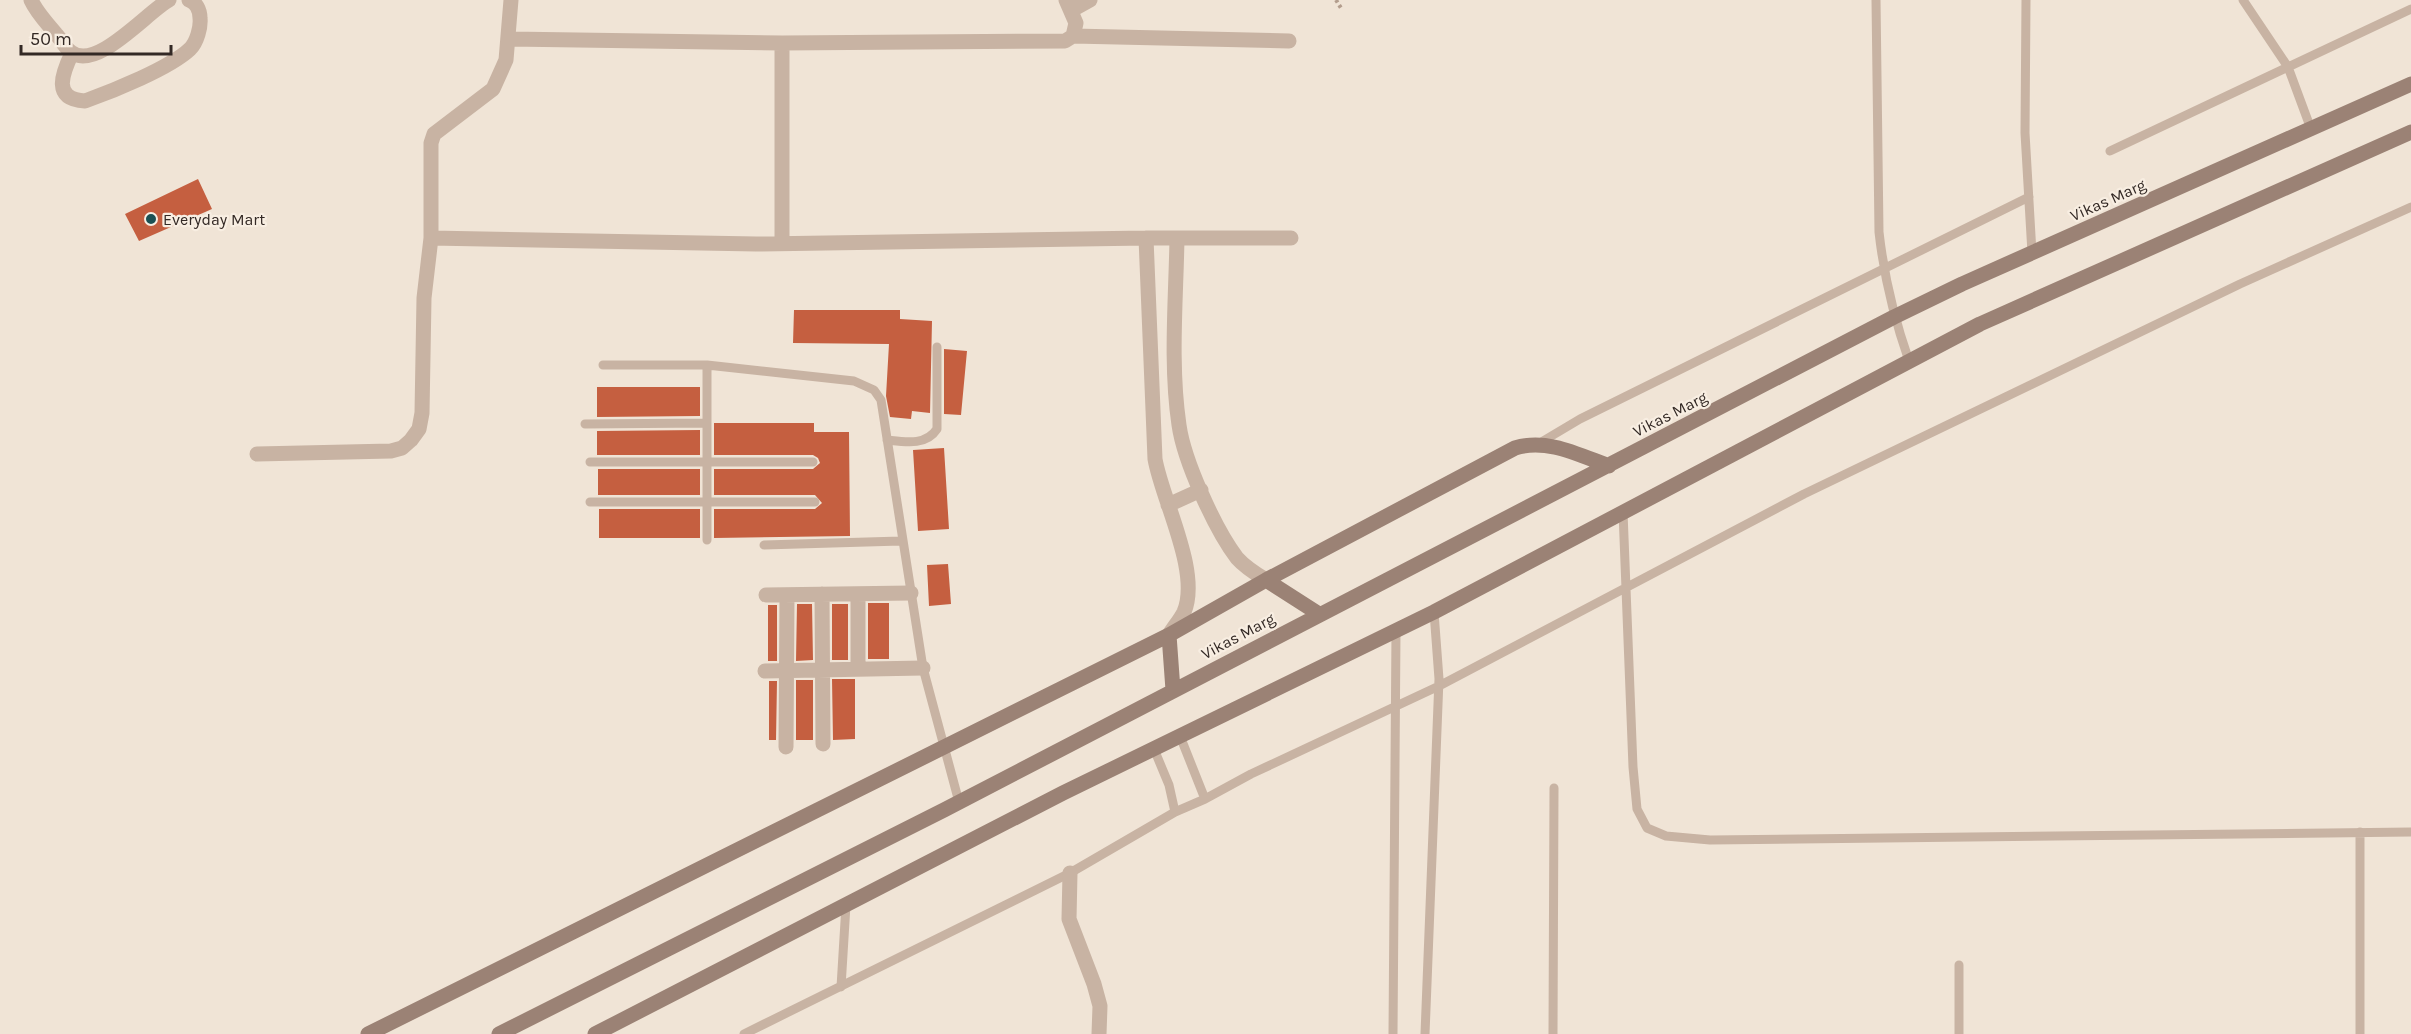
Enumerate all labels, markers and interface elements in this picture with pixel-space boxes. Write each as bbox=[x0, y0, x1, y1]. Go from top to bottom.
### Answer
scale bar bbox=[21, 18, 171, 56]
text: 50 m bbox=[30, 28, 72, 50]
street label: Vikas Marg bbox=[2067, 175, 2149, 225]
place label: Everyday Mart bbox=[163, 210, 265, 229]
marker: Everyday Mart bbox=[144, 212, 158, 226]
street label: Vikas Marg bbox=[1630, 387, 1710, 441]
street label: Vikas Marg bbox=[1198, 609, 1278, 663]

